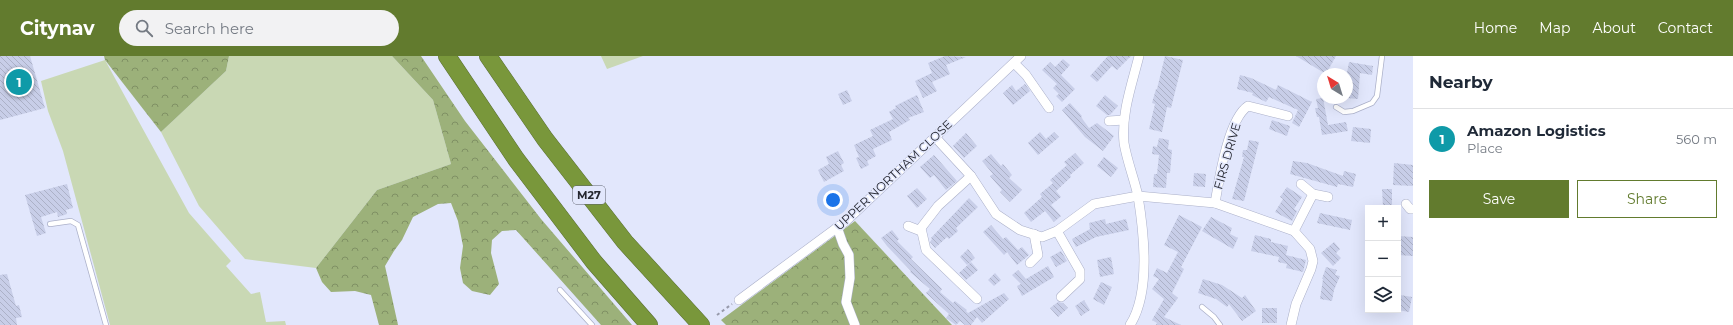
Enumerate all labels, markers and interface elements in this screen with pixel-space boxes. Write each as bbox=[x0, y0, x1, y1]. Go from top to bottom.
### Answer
search box bbox=[119, 10, 399, 46]
text: Citynav bbox=[20, 17, 95, 40]
icon: search bbox=[133, 17, 155, 39]
text: Search here bbox=[165, 19, 254, 38]
text: Home bbox=[1474, 19, 1517, 37]
text: Map bbox=[1539, 19, 1570, 37]
text: About bbox=[1592, 19, 1636, 37]
text: Contact bbox=[1658, 19, 1713, 37]
pin: 1 bbox=[6, 67, 32, 97]
north arrow bbox=[1317, 68, 1353, 104]
text: Nearby bbox=[1429, 72, 1493, 92]
street label: UPPER NORTHAM CLOSE bbox=[831, 117, 955, 233]
street label: FIRS DRIVE bbox=[1210, 121, 1244, 191]
text: Amazon Logistics bbox=[1467, 121, 1606, 140]
text: 1 bbox=[1439, 131, 1445, 147]
text: 560 m bbox=[1676, 131, 1717, 147]
text: Place bbox=[1467, 140, 1503, 156]
button: Save bbox=[1429, 180, 1569, 218]
button: Share bbox=[1577, 180, 1717, 218]
road number: M27 bbox=[573, 186, 605, 204]
your location bbox=[823, 190, 843, 210]
map controls bbox=[1365, 205, 1401, 313]
button: + bbox=[1365, 205, 1401, 241]
button: − bbox=[1365, 241, 1401, 277]
button: layers bbox=[1365, 277, 1401, 313]

